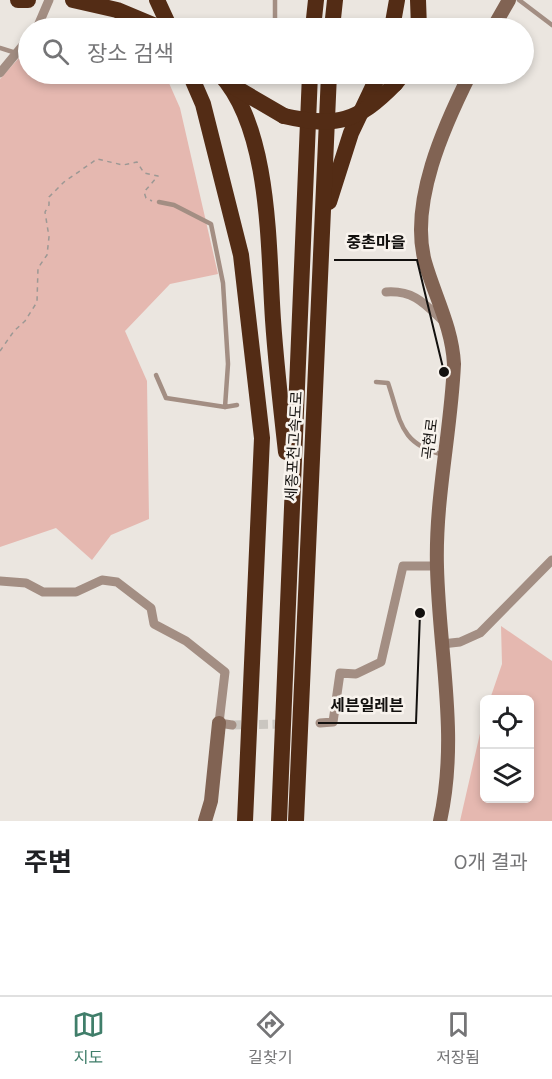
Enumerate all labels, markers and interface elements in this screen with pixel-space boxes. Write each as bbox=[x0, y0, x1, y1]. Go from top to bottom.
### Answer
search box bbox=[18, 18, 534, 84]
icon: search bbox=[39, 35, 72, 68]
text: 장소 검색 bbox=[87, 39, 174, 68]
callout: 중촌마을 bbox=[334, 226, 417, 260]
text: 중촌마을 bbox=[347, 232, 406, 253]
street label: 세종포천고속도로 bbox=[281, 390, 307, 502]
street label: 곡현로 bbox=[418, 417, 442, 461]
callout: 세븐일레븐 bbox=[318, 689, 416, 723]
text: 세븐일레븐 bbox=[330, 695, 404, 716]
map controls bbox=[480, 695, 534, 803]
button: locate bbox=[480, 695, 534, 749]
button: layers bbox=[480, 749, 534, 803]
text: 주변 bbox=[24, 845, 72, 879]
text: 0개 결과 bbox=[454, 849, 528, 875]
tab: 지도 bbox=[72, 1008, 105, 1068]
tab: 길찾기 bbox=[248, 1008, 292, 1068]
tab: 저장됨 bbox=[436, 1008, 480, 1068]

